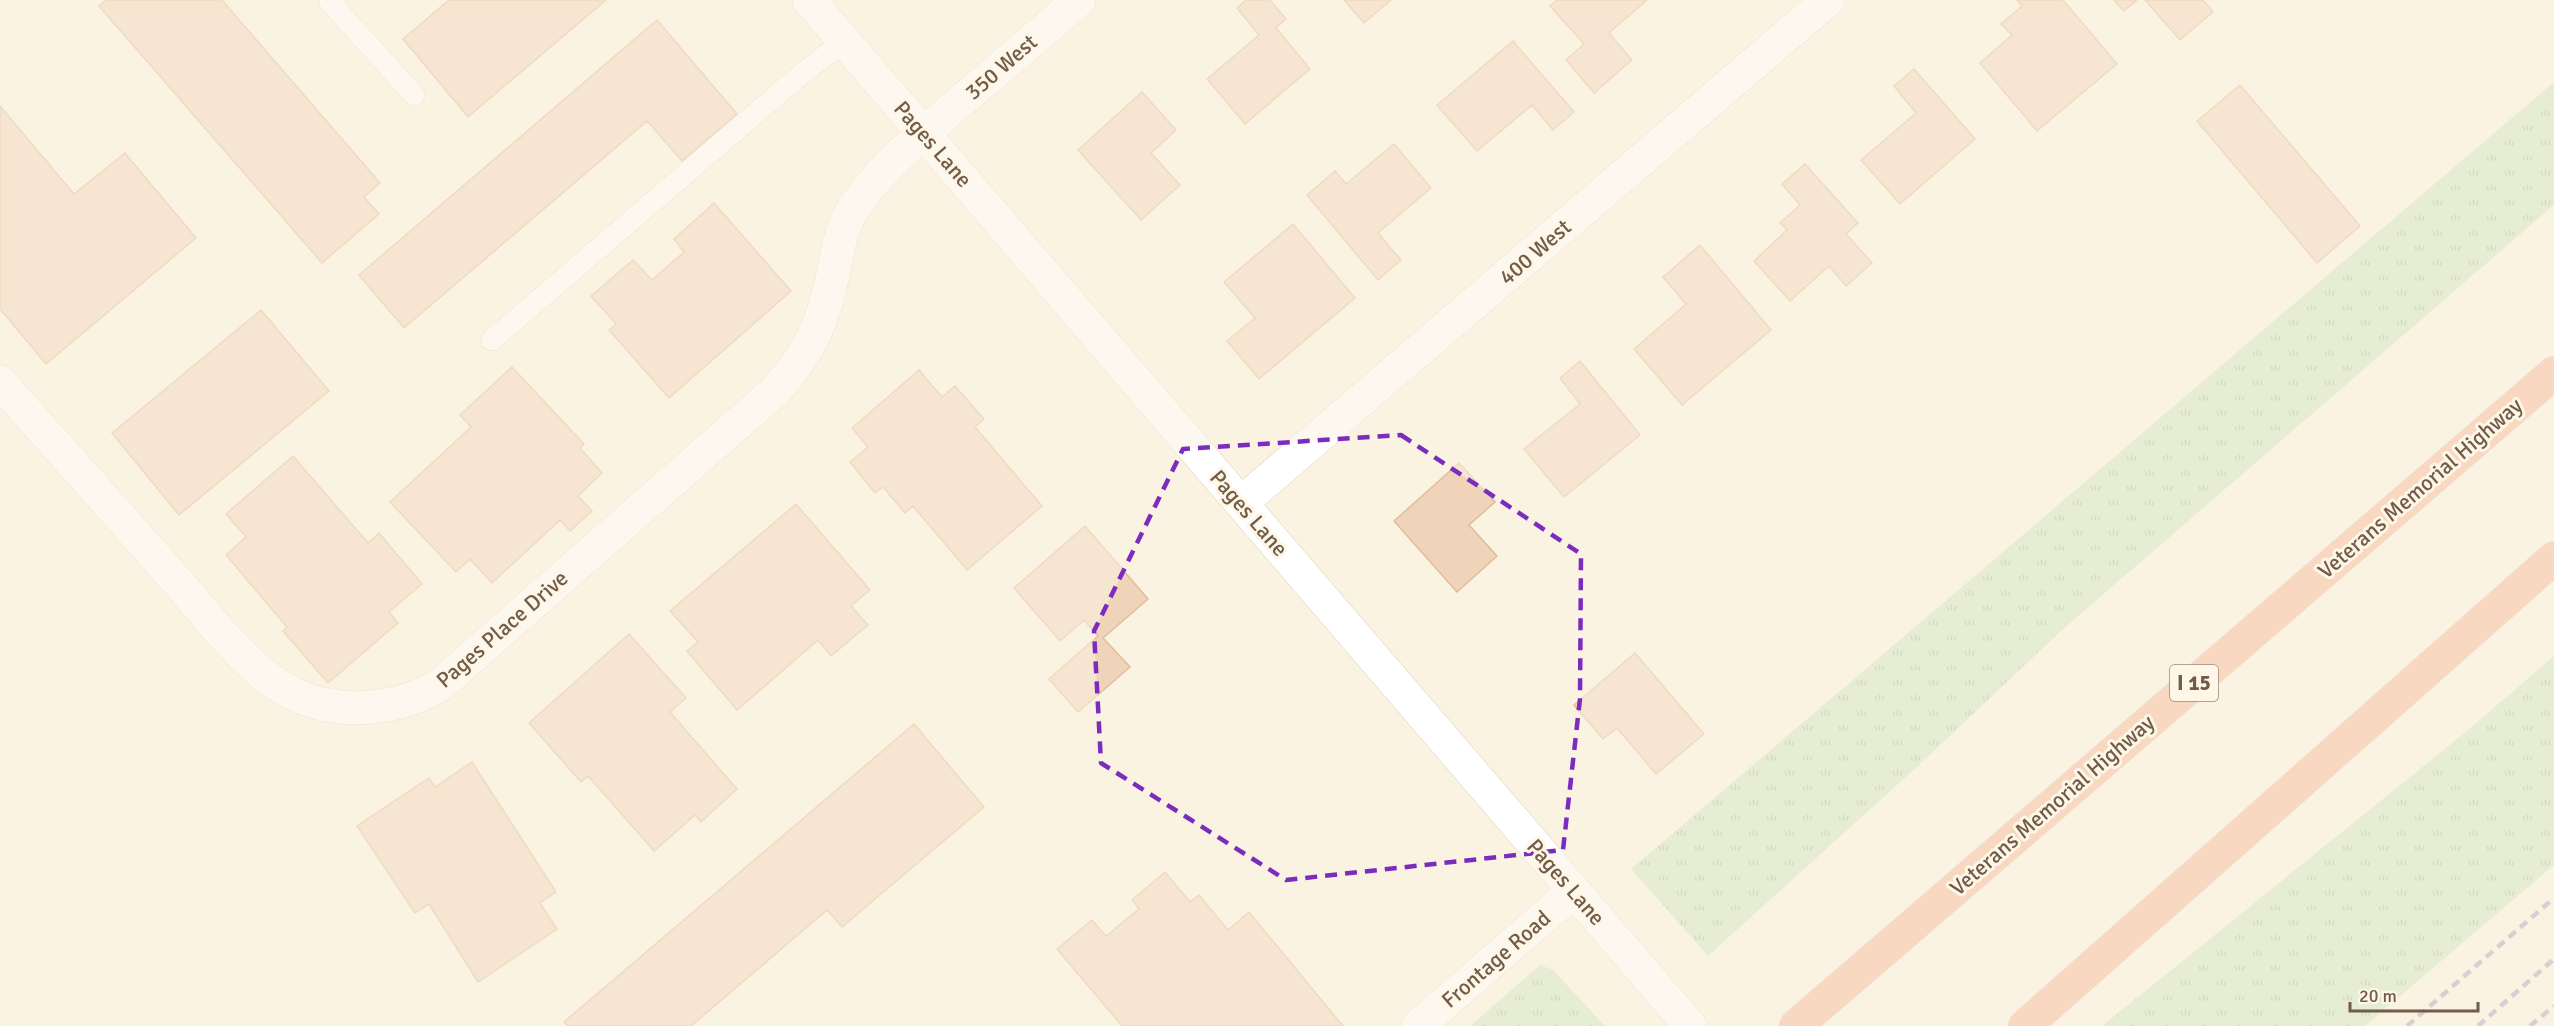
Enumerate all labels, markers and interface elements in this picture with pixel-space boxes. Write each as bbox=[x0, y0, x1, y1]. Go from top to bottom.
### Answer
street label: 350 West bbox=[959, 28, 1043, 106]
street label: Pages Lane bbox=[888, 95, 978, 193]
street label: 400 West bbox=[1493, 213, 1577, 291]
street label: Veterans Memorial Highway bbox=[2312, 391, 2528, 584]
street label: Pages Lane bbox=[1204, 464, 1294, 562]
street label: Pages Place Drive bbox=[431, 565, 573, 693]
road number: I 15 bbox=[2170, 665, 2218, 701]
street label: Veterans Memorial Highway bbox=[1944, 708, 2160, 901]
street label: Pages Lane bbox=[1521, 833, 1611, 931]
street label: Frontage Road bbox=[1436, 904, 1556, 1014]
scale bar bbox=[2350, 975, 2478, 1013]
text: 20 m bbox=[2359, 985, 2397, 1007]

